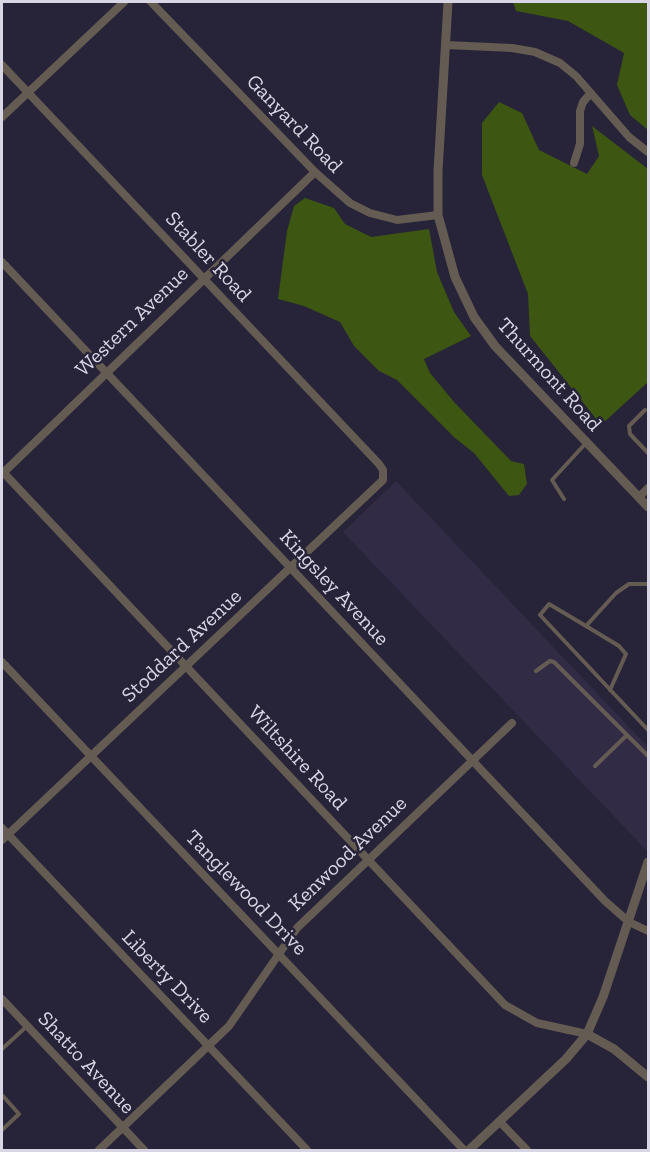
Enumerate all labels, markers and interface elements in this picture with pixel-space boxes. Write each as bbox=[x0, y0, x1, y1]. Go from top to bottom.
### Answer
street label: Ganyard Road bbox=[241, 69, 347, 179]
street label: Stabler Road bbox=[160, 207, 256, 307]
street label: Western Avenue bbox=[70, 262, 194, 382]
street label: Thurmont Road bbox=[491, 313, 607, 437]
street label: Kingsley Avenue bbox=[274, 525, 394, 651]
street label: Stoddard Avenue bbox=[117, 584, 247, 708]
street label: Wiltshire Road bbox=[242, 700, 352, 816]
street label: Kenwood Avenue bbox=[284, 791, 412, 917]
street label: Tanglewood Drive bbox=[180, 825, 312, 961]
street label: Liberty Drive bbox=[116, 925, 218, 1029]
street label: Shatto Avenue bbox=[32, 1007, 140, 1119]

